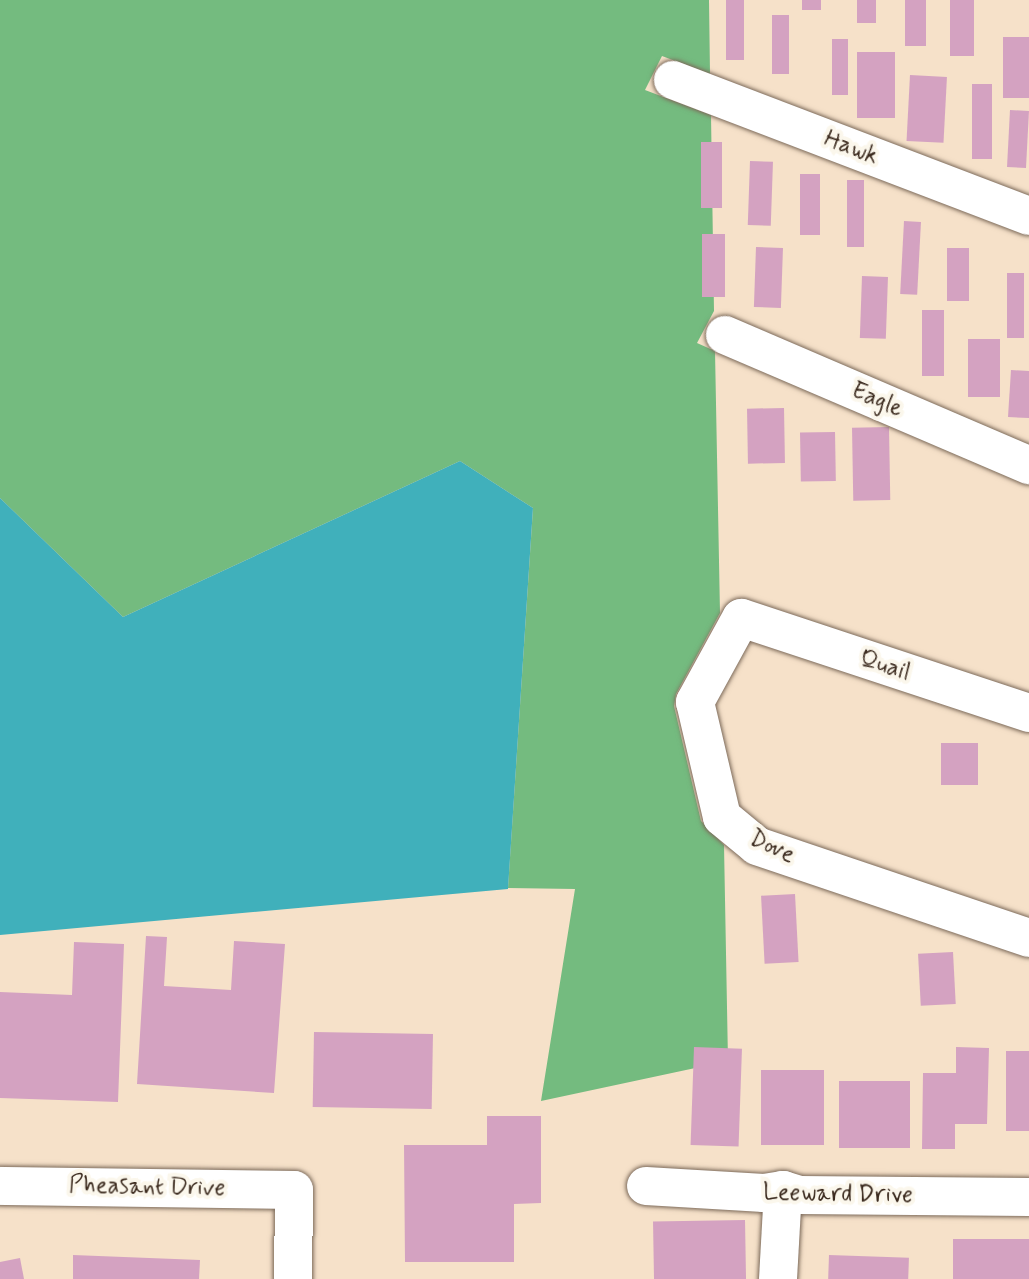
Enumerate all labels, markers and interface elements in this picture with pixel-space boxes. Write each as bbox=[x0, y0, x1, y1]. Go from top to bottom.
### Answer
street label: Hawk bbox=[820, 125, 882, 171]
street label: Eagle bbox=[847, 376, 907, 424]
street label: Quail bbox=[856, 644, 914, 688]
street label: Dove bbox=[745, 824, 799, 870]
street label: Pheasant Drive bbox=[70, 1171, 224, 1203]
street label: Leeward Drive bbox=[764, 1178, 912, 1210]

